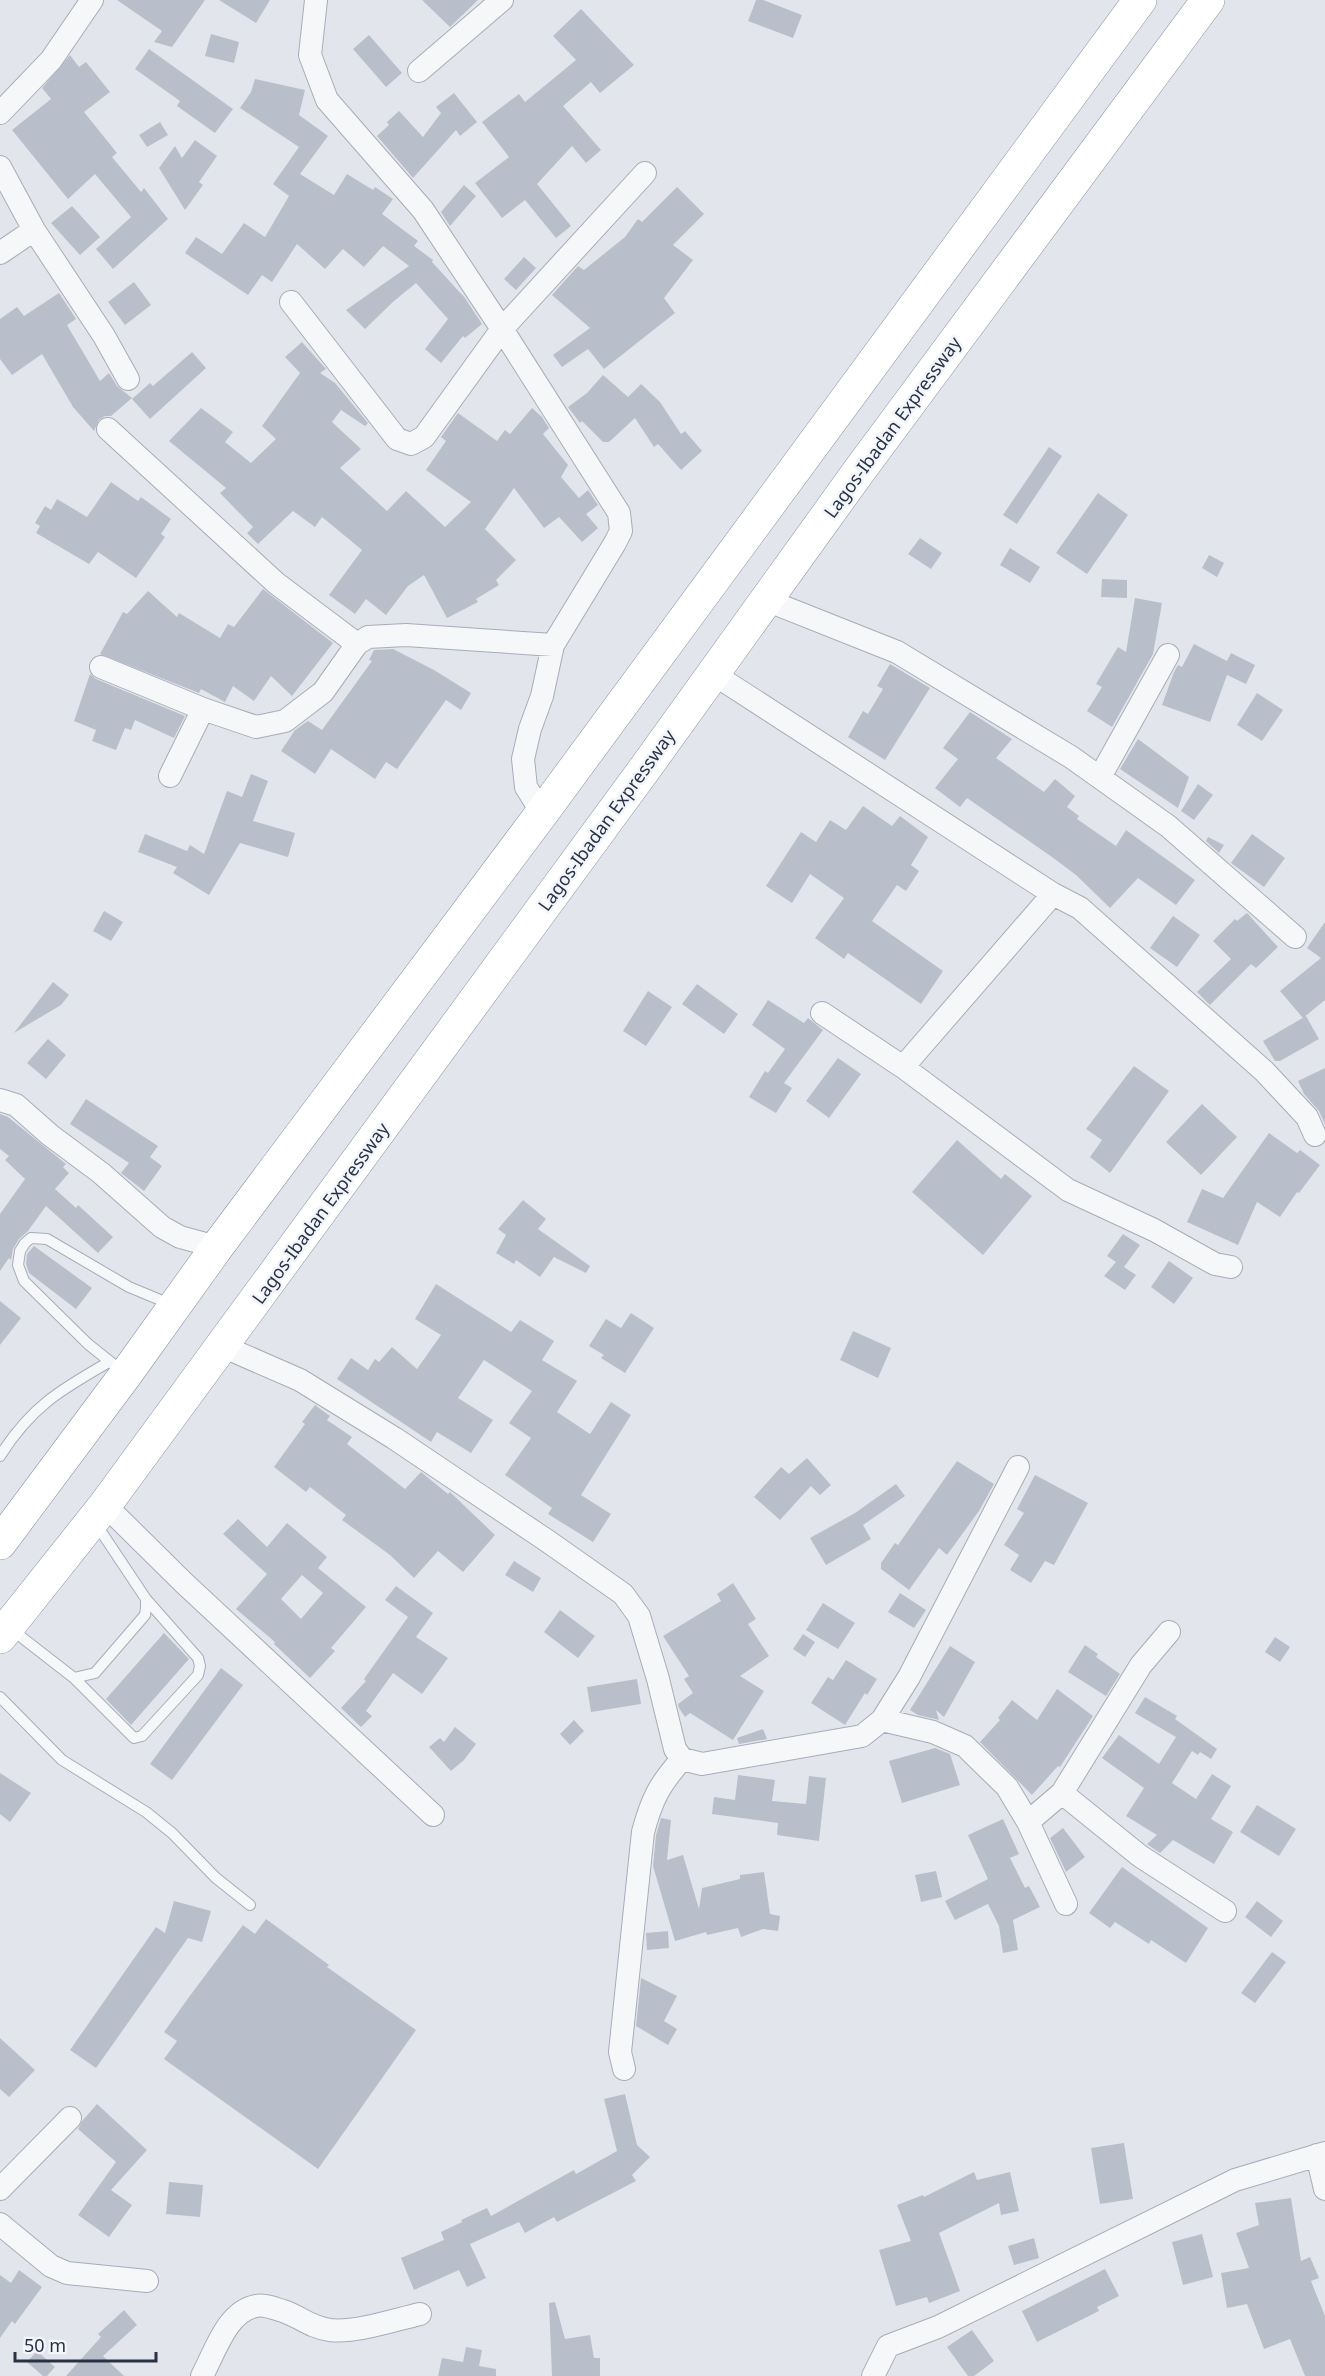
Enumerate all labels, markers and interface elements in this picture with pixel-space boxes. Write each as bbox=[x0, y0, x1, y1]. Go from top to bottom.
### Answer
street label: Lagos-Ibadan Expressway bbox=[818, 331, 966, 523]
street label: Lagos-Ibadan Expressway bbox=[532, 724, 680, 916]
street label: Lagos-Ibadan Expressway bbox=[246, 1117, 394, 1309]
scale bar bbox=[15, 2325, 156, 2363]
text: 50 m bbox=[24, 2333, 66, 2357]

